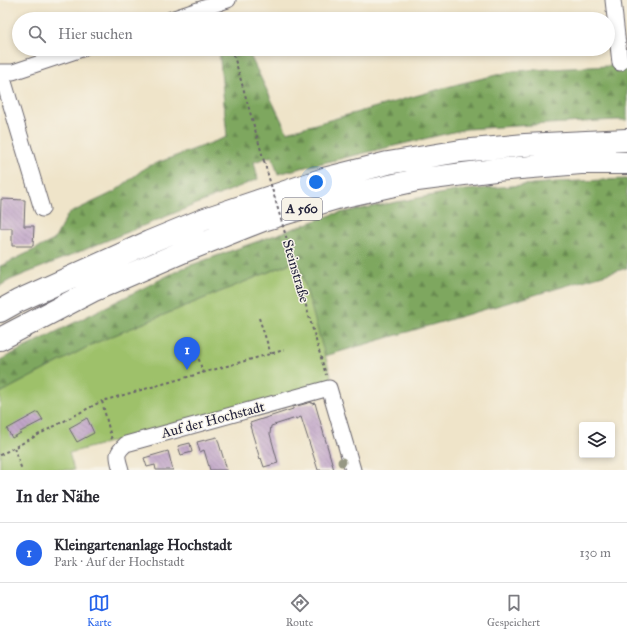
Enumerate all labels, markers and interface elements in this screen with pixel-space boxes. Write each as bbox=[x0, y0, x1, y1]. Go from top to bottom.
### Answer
search box bbox=[12, 12, 615, 56]
icon: search bbox=[26, 23, 48, 45]
text: Hier suchen bbox=[58, 25, 133, 43]
your location bbox=[306, 172, 326, 192]
road number: A 560 bbox=[282, 198, 322, 220]
street label: Steinstraße bbox=[279, 238, 313, 305]
pin: 1 bbox=[174, 337, 200, 370]
street label: Auf der Hochstadt bbox=[158, 398, 267, 442]
map controls bbox=[579, 422, 615, 458]
button: layers bbox=[579, 422, 615, 458]
text: In der Nähe bbox=[16, 486, 100, 507]
text: Kleingartenanlage Hochstadt bbox=[54, 536, 232, 554]
text: 1 bbox=[26, 545, 32, 561]
text: 130 m bbox=[579, 545, 611, 561]
text: Park · Auf der Hochstadt bbox=[54, 554, 185, 570]
tab: Karte bbox=[87, 592, 112, 629]
tab: Route bbox=[286, 592, 313, 629]
tab: Gespeichert bbox=[487, 592, 540, 629]

